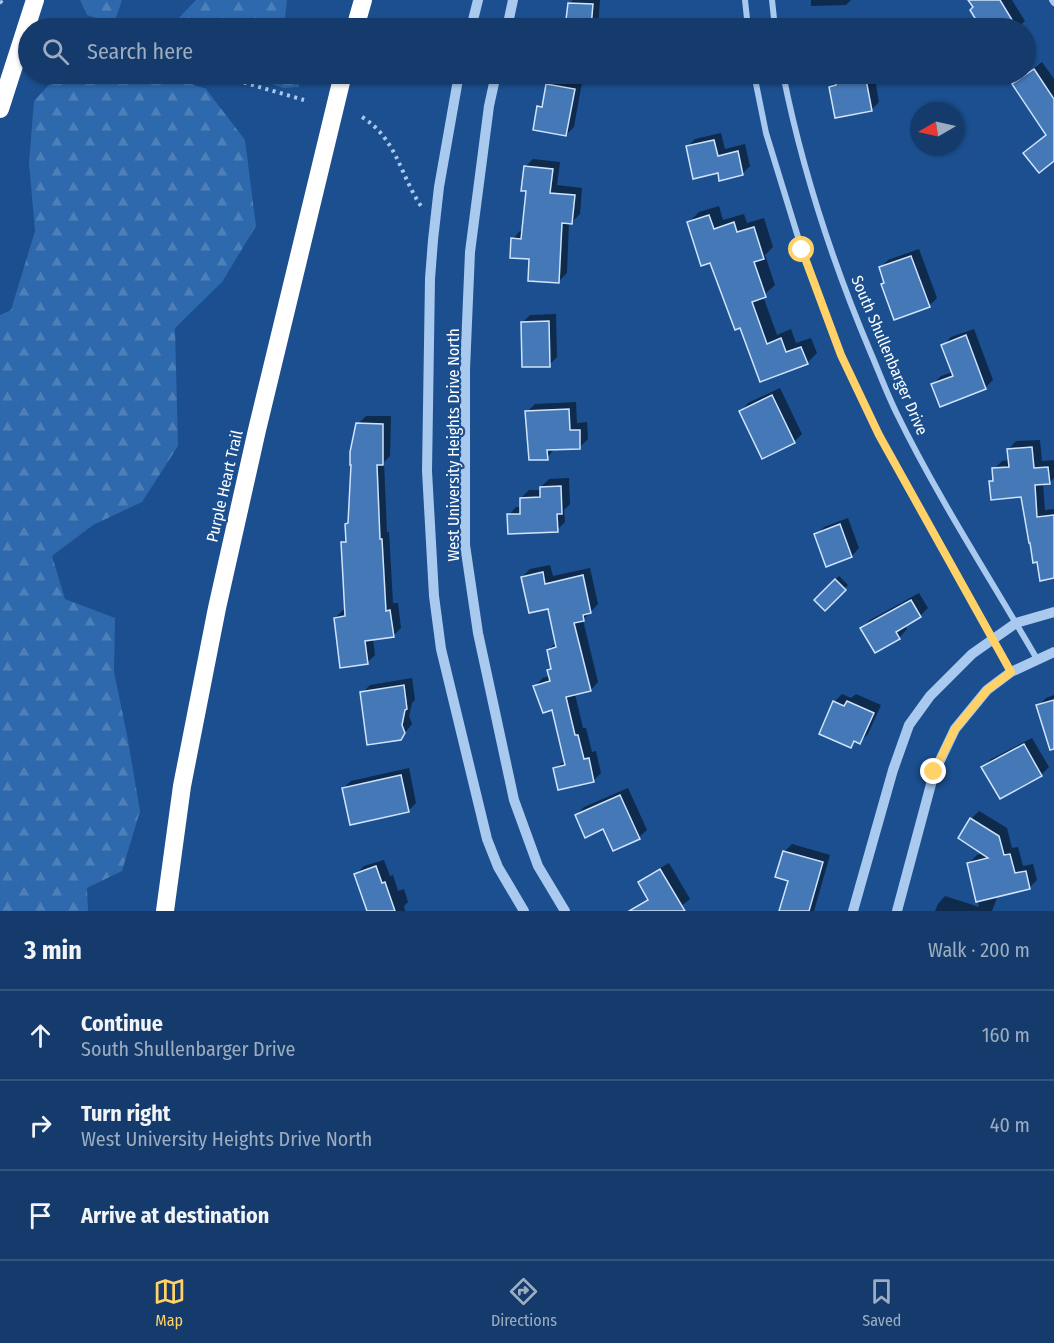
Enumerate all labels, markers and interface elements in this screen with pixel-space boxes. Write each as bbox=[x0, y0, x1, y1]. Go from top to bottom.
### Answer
search box bbox=[18, 18, 1036, 84]
icon: search bbox=[39, 35, 72, 68]
text: Search here bbox=[87, 38, 193, 65]
north arrow bbox=[910, 102, 964, 156]
route start bbox=[788, 236, 814, 262]
street label: South Shullenbarger Drive bbox=[847, 273, 932, 438]
street label: West University Heights Drive North bbox=[444, 328, 463, 562]
street label: Purple Heart Trail bbox=[202, 428, 247, 544]
route end bbox=[920, 758, 946, 784]
text: 3 min bbox=[24, 935, 82, 966]
text: Walk · 200 m bbox=[928, 938, 1030, 962]
text: Continue bbox=[81, 1010, 163, 1037]
icon: ahead bbox=[24, 1019, 57, 1052]
text: 160 m bbox=[982, 1023, 1030, 1047]
text: South Shullenbarger Drive bbox=[81, 1037, 295, 1061]
text: Turn right bbox=[81, 1100, 170, 1127]
icon: right bbox=[24, 1109, 57, 1142]
text: 40 m bbox=[990, 1113, 1030, 1137]
text: West University Heights Drive North bbox=[81, 1127, 372, 1151]
icon: arrive bbox=[24, 1199, 57, 1232]
text: Arrive at destination bbox=[81, 1202, 269, 1229]
tab: Map bbox=[153, 1275, 186, 1330]
tab: Directions bbox=[491, 1275, 557, 1330]
tab: Saved bbox=[862, 1275, 901, 1330]

